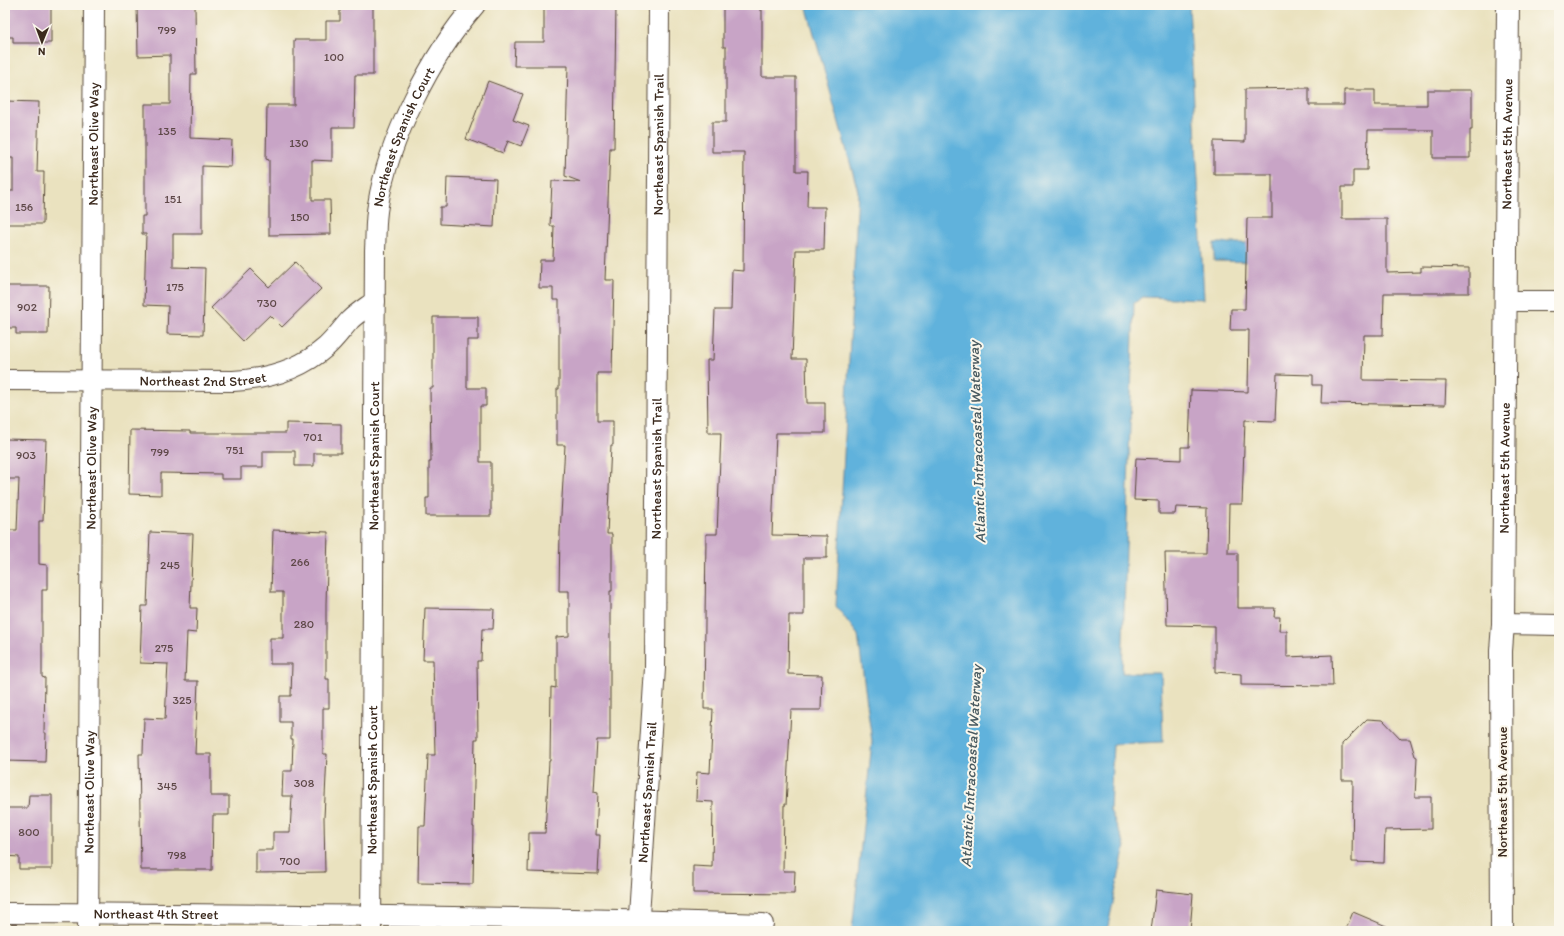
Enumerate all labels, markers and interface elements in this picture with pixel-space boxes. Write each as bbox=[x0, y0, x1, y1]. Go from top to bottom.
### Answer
north arrow bbox=[22, 22, 62, 62]
house number: 799 bbox=[158, 23, 176, 37]
text: N bbox=[38, 45, 46, 58]
house number: 100 bbox=[324, 50, 344, 64]
street label: Northeast Spanish Court bbox=[370, 64, 438, 208]
street label: Northeast Spanish Trail bbox=[650, 74, 668, 215]
street label: Northeast 5th Avenue bbox=[1498, 78, 1516, 210]
street label: Northeast Olive Way bbox=[85, 82, 103, 206]
house number: 135 bbox=[158, 124, 176, 138]
house number: 130 bbox=[289, 136, 309, 150]
house number: 151 bbox=[164, 192, 182, 206]
house number: 156 bbox=[15, 200, 33, 214]
house number: 150 bbox=[290, 210, 310, 224]
house number: 175 bbox=[166, 280, 184, 294]
house number: 730 bbox=[257, 296, 277, 310]
house number: 902 bbox=[17, 300, 38, 314]
water label: Atlantic Intracoastal Waterway bbox=[964, 339, 990, 544]
street label: Northeast 2nd Street bbox=[139, 369, 268, 390]
street label: Northeast Spanish Court bbox=[365, 381, 383, 531]
street label: Northeast Spanish Trail bbox=[648, 398, 666, 539]
street label: Northeast 5th Avenue bbox=[1496, 402, 1514, 534]
street label: Northeast Olive Way bbox=[83, 406, 100, 530]
house number: 701 bbox=[304, 430, 323, 444]
house number: 751 bbox=[226, 443, 244, 457]
house number: 799 bbox=[151, 445, 169, 459]
house number: 903 bbox=[16, 448, 37, 462]
house number: 266 bbox=[290, 555, 310, 569]
house number: 245 bbox=[160, 558, 180, 572]
house number: 280 bbox=[294, 617, 314, 631]
house number: 275 bbox=[155, 641, 173, 655]
water label: Atlantic Intracoastal Waterway bbox=[957, 662, 985, 868]
house number: 325 bbox=[172, 693, 192, 707]
street label: Northeast Spanish Court bbox=[363, 705, 381, 855]
street label: Northeast Spanish Trail bbox=[634, 721, 661, 864]
street label: Northeast 5th Avenue bbox=[1494, 726, 1511, 858]
street label: Northeast Olive Way bbox=[81, 730, 98, 854]
house number: 308 bbox=[294, 776, 315, 790]
house number: 345 bbox=[157, 779, 177, 793]
house number: 800 bbox=[18, 825, 40, 839]
house number: 798 bbox=[168, 848, 187, 862]
house number: 700 bbox=[280, 854, 300, 868]
street label: Northeast 4th Street bbox=[93, 905, 219, 923]

